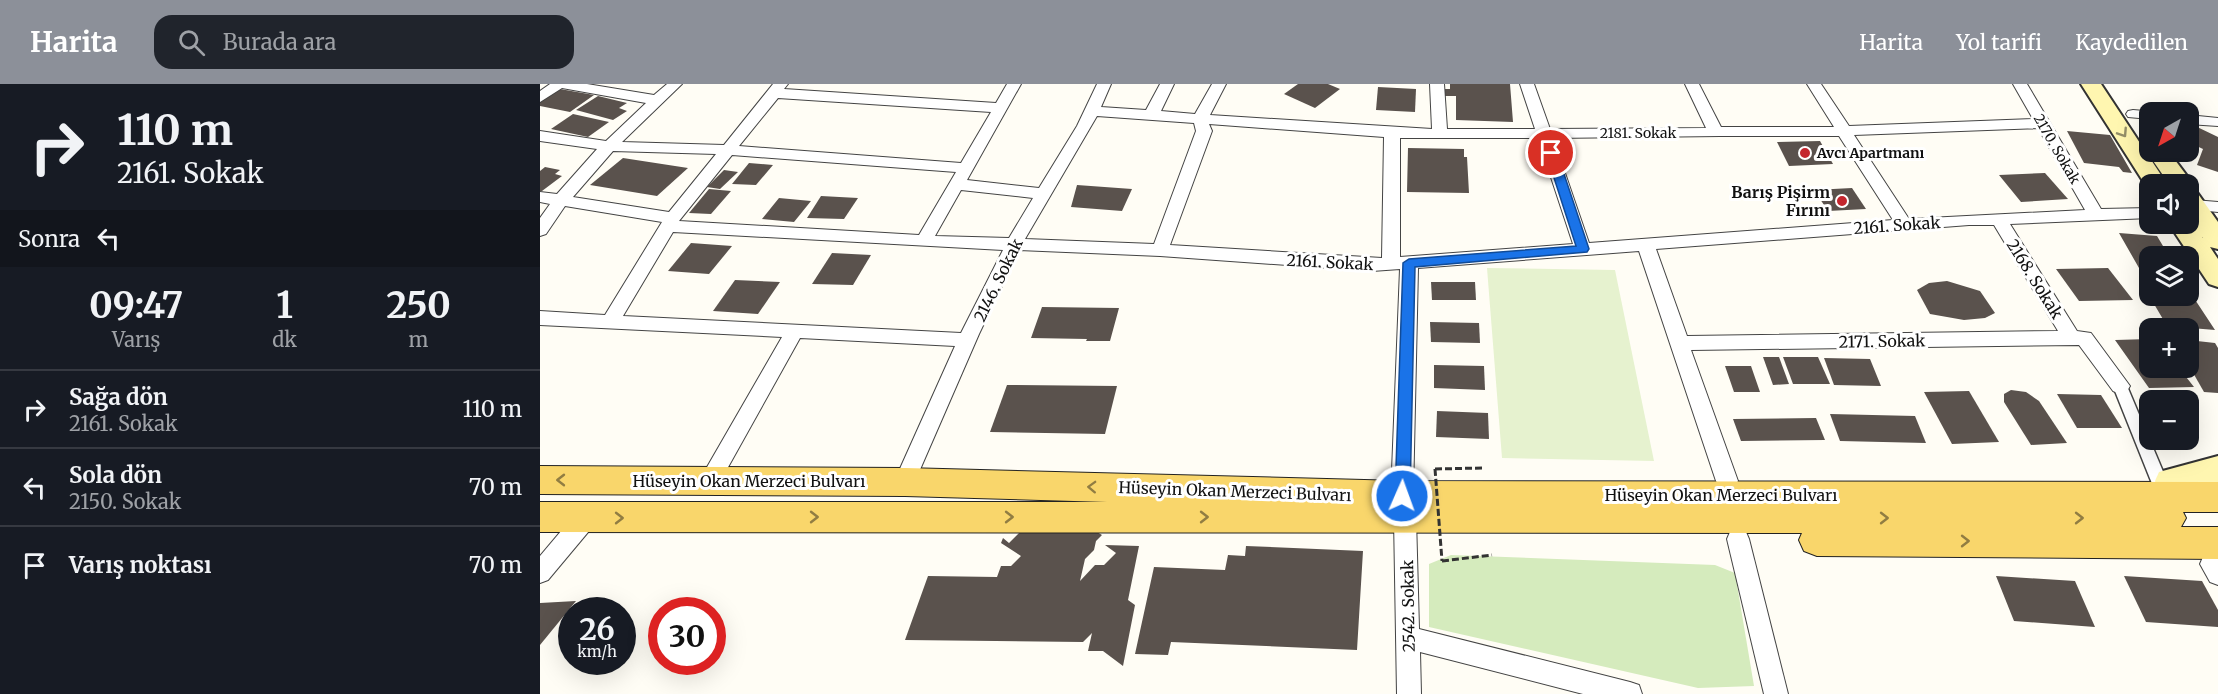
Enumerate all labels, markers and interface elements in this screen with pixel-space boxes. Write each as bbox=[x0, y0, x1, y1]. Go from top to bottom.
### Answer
search box bbox=[154, 15, 574, 69]
text: Harita bbox=[30, 24, 118, 60]
icon: search bbox=[175, 26, 208, 59]
text: Burada ara bbox=[223, 28, 336, 56]
text: Harita bbox=[1859, 29, 1923, 56]
text: Yol tarifi bbox=[1956, 29, 2042, 56]
text: Kaydedilen bbox=[2075, 29, 2188, 56]
north arrow bbox=[2139, 102, 2199, 162]
map controls bbox=[2139, 102, 2199, 450]
text: 110 m bbox=[117, 104, 233, 156]
icon: right bbox=[18, 108, 96, 186]
street label: 2170. Sokak bbox=[2030, 111, 2084, 187]
street label: 2181. Sokak bbox=[1600, 124, 1676, 142]
one-way arrow bbox=[2116, 126, 2127, 137]
pin bbox=[1525, 127, 1576, 178]
icon: arrive bbox=[1534, 136, 1567, 169]
place label: Avcı Apartmanı bbox=[1816, 144, 1924, 162]
marker: Avcı Apartmanı bbox=[1798, 146, 1812, 160]
text: 2161. Sokak bbox=[117, 156, 264, 190]
button: sound bbox=[2139, 174, 2199, 234]
place label: Barış Pişirm Fırını bbox=[1731, 182, 1831, 220]
marker: Barış Pişirm Fırını bbox=[1835, 194, 1849, 208]
street label: 2161. Sokak bbox=[1853, 212, 1942, 238]
icon: left bbox=[92, 222, 125, 255]
text: Sonra bbox=[18, 225, 80, 253]
street label: 2146. Sokak bbox=[969, 234, 1027, 325]
street label: 2168. Sokak bbox=[2003, 235, 2068, 323]
button: layers bbox=[2139, 246, 2199, 306]
street label: 2161. Sokak bbox=[1286, 250, 1375, 274]
text: 09:47 bbox=[89, 283, 183, 328]
text: 1 bbox=[276, 283, 293, 328]
text: 250 bbox=[386, 283, 451, 328]
button: + bbox=[2139, 318, 2199, 378]
text: Varış bbox=[112, 327, 160, 352]
text: dk bbox=[272, 327, 297, 352]
text: m bbox=[409, 327, 428, 352]
street label: 2171. Sokak bbox=[1838, 330, 1926, 352]
text: Sağa dön bbox=[69, 383, 168, 411]
button: − bbox=[2139, 390, 2199, 450]
icon: right bbox=[18, 393, 51, 426]
text: 110 m bbox=[463, 395, 522, 423]
text: 2161. Sokak bbox=[69, 411, 178, 436]
text: Sola dön bbox=[69, 461, 162, 489]
position arrow bbox=[1370, 464, 1434, 528]
icon: left bbox=[18, 471, 51, 504]
street label: Hüseyin Okan Merzeci Bulvarı bbox=[632, 471, 866, 491]
text: 70 m bbox=[469, 473, 522, 501]
one-way arrow bbox=[557, 474, 566, 486]
street label: Hüseyin Okan Merzeci Bulvarı bbox=[1118, 477, 1352, 505]
one-way arrow bbox=[1088, 481, 1097, 494]
street label: Hüseyin Okan Merzeci Bulvarı bbox=[1604, 485, 1838, 505]
text: 2150. Sokak bbox=[69, 489, 181, 514]
one-way arrow bbox=[810, 511, 819, 523]
one-way arrow bbox=[1005, 511, 1014, 523]
one-way arrow bbox=[1200, 511, 1209, 523]
one-way arrow bbox=[615, 512, 624, 524]
one-way arrow bbox=[1879, 512, 1888, 524]
one-way arrow bbox=[2074, 512, 2083, 524]
one-way arrow bbox=[1960, 535, 1969, 547]
icon: arrive bbox=[18, 549, 51, 582]
text: Varış noktası bbox=[69, 551, 211, 579]
text: 70 m bbox=[469, 551, 522, 579]
street label: 2542. Sokak bbox=[1397, 559, 1419, 652]
speed limit sign: 30 bbox=[648, 597, 726, 675]
text: 26 bbox=[579, 610, 615, 648]
text: km/h bbox=[577, 642, 617, 661]

